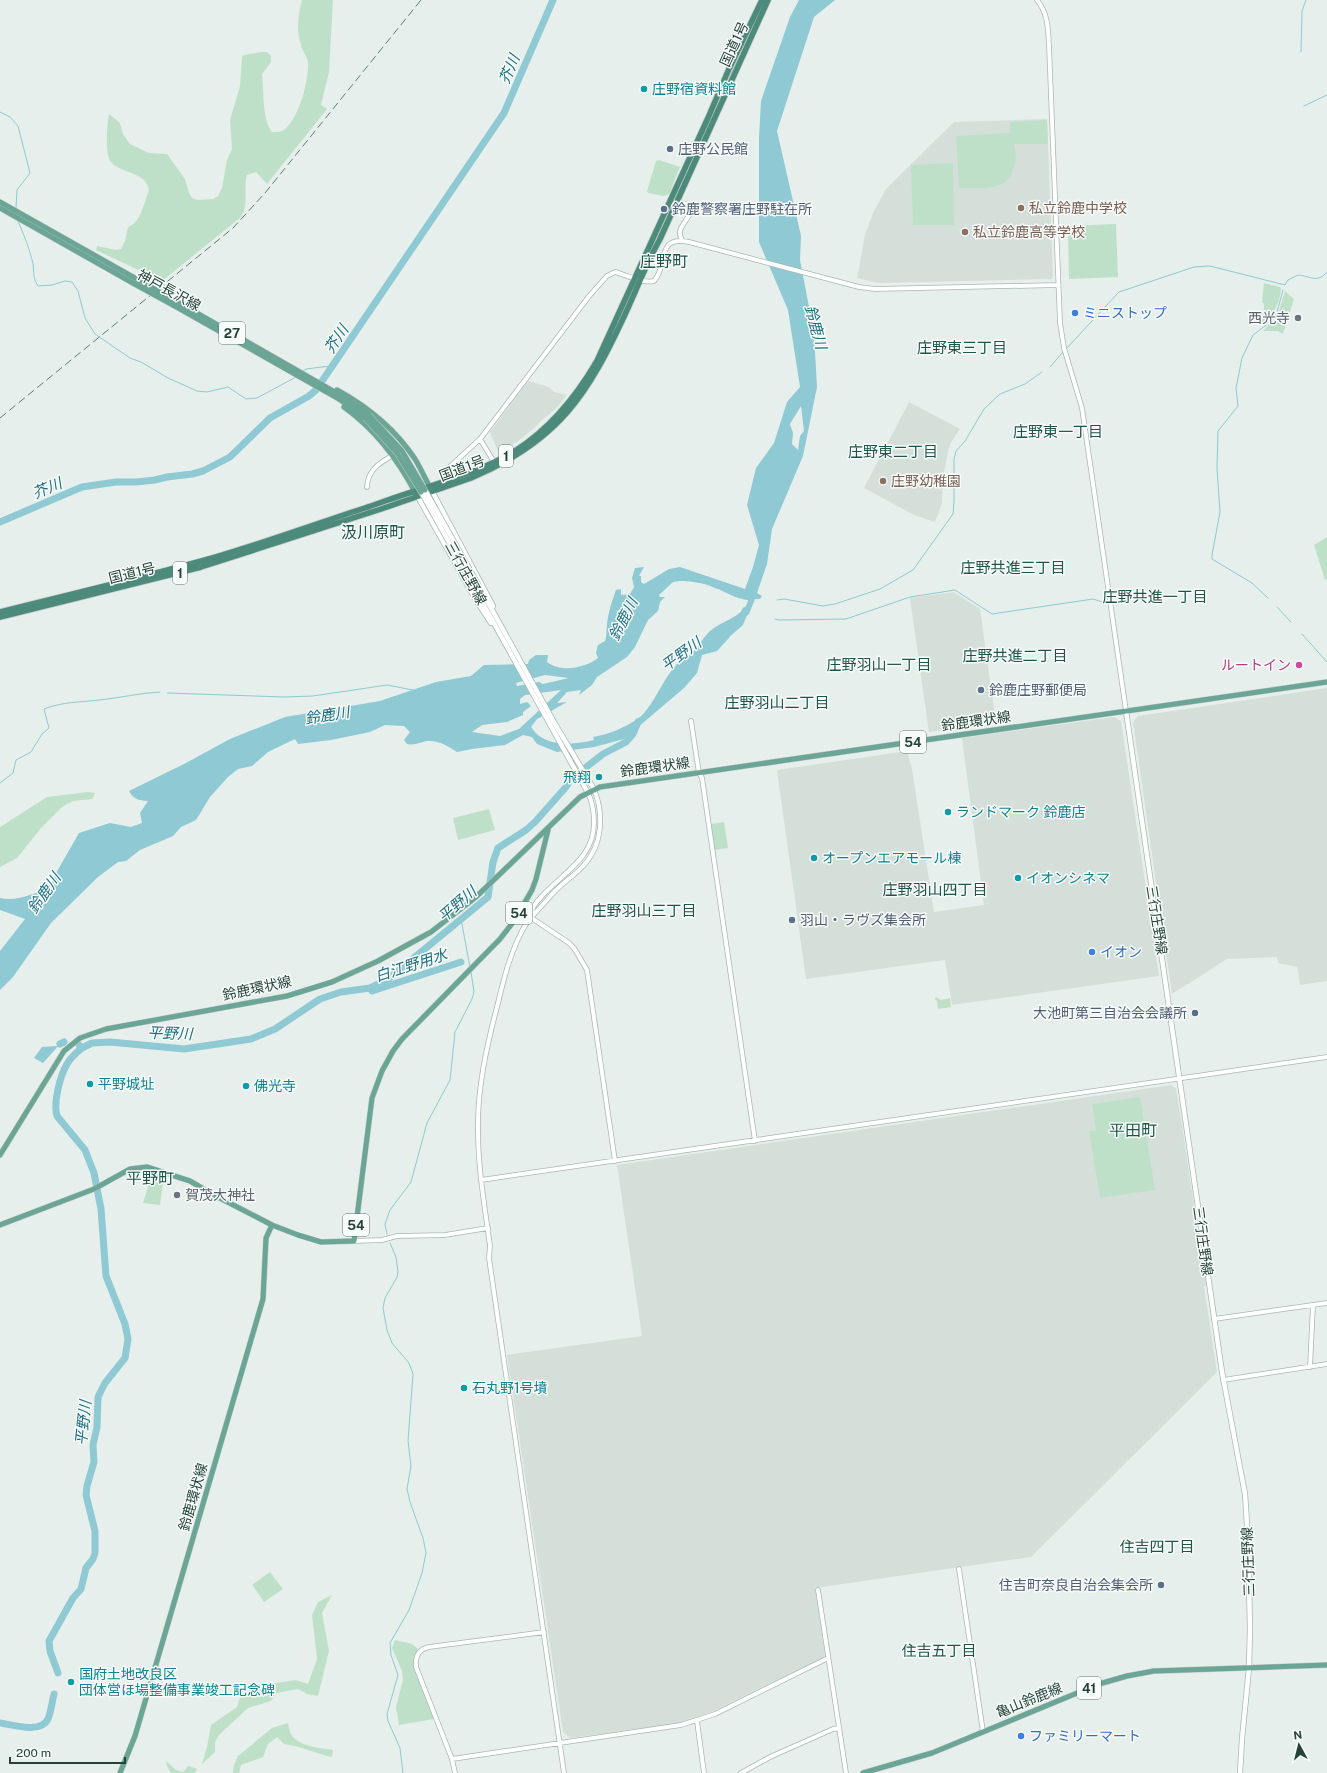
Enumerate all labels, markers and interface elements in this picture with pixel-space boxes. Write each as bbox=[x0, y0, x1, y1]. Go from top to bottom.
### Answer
street label: 国道1号 bbox=[717, 19, 751, 69]
water label: 芥川 bbox=[495, 50, 523, 86]
place label: 庄野宿資料館 bbox=[652, 81, 736, 97]
marker: 庄野宿資料館 bbox=[639, 84, 649, 94]
place label: 庄野公民館 bbox=[678, 141, 748, 157]
marker: 庄野公民館 bbox=[665, 144, 675, 154]
place label: 私立鈴鹿中学校 bbox=[1029, 200, 1127, 216]
place label: 鈴鹿警察署庄野駐在所 bbox=[672, 201, 812, 217]
marker: 私立鈴鹿中学校 bbox=[1016, 203, 1026, 213]
marker: 鈴鹿警察署庄野駐在所 bbox=[659, 204, 669, 214]
place label: 私立鈴鹿高等学校 bbox=[973, 224, 1085, 240]
marker: 私立鈴鹿高等学校 bbox=[960, 227, 970, 237]
district label: 庄野町 bbox=[640, 252, 688, 271]
street label: 神戸長沢線 bbox=[135, 266, 203, 314]
water label: 鈴鹿川 bbox=[802, 303, 831, 353]
place label: ミニストップ bbox=[1083, 305, 1167, 321]
marker: ミニストップ bbox=[1070, 308, 1080, 318]
place label: 西光寺 bbox=[1248, 310, 1290, 326]
marker: 西光寺 bbox=[1293, 313, 1303, 323]
water label: 芥川 bbox=[321, 320, 353, 356]
road number: 27 bbox=[219, 322, 245, 344]
district label: 庄野東三丁目 bbox=[917, 339, 1007, 356]
district label: 庄野東一丁目 bbox=[1013, 423, 1103, 440]
district label: 庄野東二丁目 bbox=[848, 443, 938, 460]
road number: 1 bbox=[499, 445, 513, 467]
street label: 国道1号 bbox=[437, 452, 487, 484]
place label: 庄野幼稚園 bbox=[891, 473, 961, 489]
water label: 芥川 bbox=[30, 474, 66, 502]
marker: 庄野幼稚園 bbox=[878, 476, 888, 486]
district label: 汲川原町 bbox=[341, 523, 405, 542]
street label: 三行庄野線 bbox=[442, 539, 490, 607]
street label: 国道1号 bbox=[107, 559, 157, 587]
district label: 庄野共進三丁目 bbox=[960, 559, 1066, 576]
road number: 1 bbox=[173, 562, 187, 584]
district label: 庄野共進一丁目 bbox=[1102, 588, 1208, 605]
water label: 鈴鹿川 bbox=[605, 593, 642, 643]
water label: 平野川 bbox=[658, 633, 706, 674]
district label: 庄野共進二丁目 bbox=[962, 647, 1068, 664]
district label: 庄野羽山一丁目 bbox=[826, 656, 932, 673]
place label: ルートイン bbox=[1221, 657, 1291, 673]
marker: ルートイン bbox=[1294, 660, 1304, 670]
place label: 鈴鹿庄野郵便局 bbox=[989, 682, 1087, 698]
marker: 鈴鹿庄野郵便局 bbox=[976, 685, 986, 695]
district label: 庄野羽山二丁目 bbox=[724, 694, 830, 711]
water label: 鈴鹿川 bbox=[303, 703, 353, 727]
street label: 鈴鹿環状線 bbox=[940, 708, 1012, 734]
road number: 54 bbox=[900, 731, 926, 753]
street label: 鈴鹿環状線 bbox=[619, 754, 691, 780]
place label: 飛翔 bbox=[563, 769, 591, 785]
marker: 飛翔 bbox=[594, 772, 604, 782]
place label: ランドマーク 鈴鹿店 bbox=[956, 804, 1085, 820]
marker: ランドマーク 鈴鹿店 bbox=[943, 807, 953, 817]
place label: オープンエアモール棟 bbox=[822, 850, 961, 866]
marker: オープンエアモール棟 bbox=[809, 853, 819, 863]
water label: 鈴鹿川 bbox=[24, 868, 65, 916]
place label: イオンシネマ bbox=[1026, 870, 1110, 886]
marker: イオンシネマ bbox=[1013, 873, 1023, 883]
district label: 庄野羽山四丁目 bbox=[882, 881, 988, 898]
water label: 平野川 bbox=[434, 882, 481, 925]
street label: 三行庄野線 bbox=[1144, 884, 1170, 956]
road number: 54 bbox=[506, 902, 532, 924]
district label: 庄野羽山三丁目 bbox=[591, 902, 697, 919]
place label: 羽山・ラヴズ集会所 bbox=[800, 912, 926, 928]
marker: 羽山・ラヴズ集会所 bbox=[787, 915, 797, 925]
place label: イオン bbox=[1100, 944, 1142, 960]
water label: 白江野用水 bbox=[373, 945, 451, 985]
marker: イオン bbox=[1087, 947, 1097, 957]
street label: 鈴鹿環状線 bbox=[221, 973, 293, 1003]
place label: 大池町第三自治会会議所 bbox=[1033, 1005, 1187, 1021]
marker: 大池町第三自治会会議所 bbox=[1190, 1008, 1200, 1018]
water label: 平野川 bbox=[147, 1024, 195, 1042]
place label: 平野城址 bbox=[98, 1076, 154, 1092]
place label: 佛光寺 bbox=[254, 1078, 296, 1094]
marker: 平野城址 bbox=[85, 1079, 95, 1089]
marker: 佛光寺 bbox=[241, 1081, 251, 1091]
district label: 平田町 bbox=[1109, 1121, 1157, 1140]
district label: 平野町 bbox=[126, 1169, 174, 1188]
place label: 賀茂大神社 bbox=[185, 1187, 255, 1203]
marker: 賀茂大神社 bbox=[172, 1190, 182, 1200]
street label: 三行庄野線 bbox=[1190, 1205, 1216, 1277]
road number: 54 bbox=[343, 1214, 369, 1236]
place label: 石丸野1号墳 bbox=[472, 1380, 548, 1396]
marker: 石丸野1号墳 bbox=[459, 1383, 469, 1393]
water label: 平野川 bbox=[72, 1398, 94, 1446]
street label: 鈴鹿環状線 bbox=[176, 1461, 210, 1533]
street label: 三行庄野線 bbox=[1239, 1527, 1257, 1597]
district label: 住吉四丁目 bbox=[1119, 1538, 1195, 1555]
place label: 住吉町奈良自治会集会所 bbox=[999, 1577, 1153, 1593]
marker: 住吉町奈良自治会集会所 bbox=[1156, 1580, 1166, 1590]
district label: 住吉五丁目 bbox=[901, 1642, 977, 1659]
place label: 国府土地改良区 団体営ほ場整備事業竣工記念碑 bbox=[79, 1666, 275, 1698]
marker: 国府土地改良区 団体営ほ場整備事業竣工記念碑 bbox=[66, 1677, 76, 1687]
road number: 41 bbox=[1077, 1677, 1101, 1699]
street label: 亀山鈴鹿線 bbox=[994, 1679, 1064, 1721]
north arrow bbox=[1279, 1725, 1319, 1765]
place label: ファミリーマート bbox=[1029, 1728, 1141, 1744]
text: N bbox=[1293, 1729, 1303, 1742]
marker: ファミリーマート bbox=[1016, 1731, 1026, 1741]
scale bar bbox=[10, 1739, 125, 1765]
text: 200 m bbox=[16, 1746, 51, 1760]

